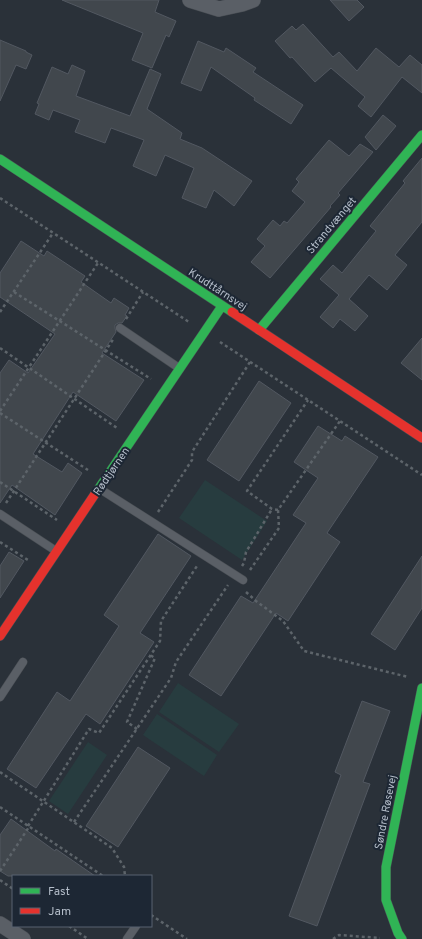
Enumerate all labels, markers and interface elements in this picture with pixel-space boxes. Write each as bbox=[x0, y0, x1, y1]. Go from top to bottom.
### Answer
street label: Strandvænget bbox=[304, 194, 360, 257]
street label: Krudttårnsvej bbox=[185, 266, 249, 314]
street label: Rødtjørnen bbox=[91, 445, 133, 498]
street label: Søndre Røsevej bbox=[372, 774, 400, 851]
legend bbox=[12, 875, 152, 927]
text: Fast bbox=[48, 884, 70, 900]
text: Jam bbox=[48, 904, 71, 920]

